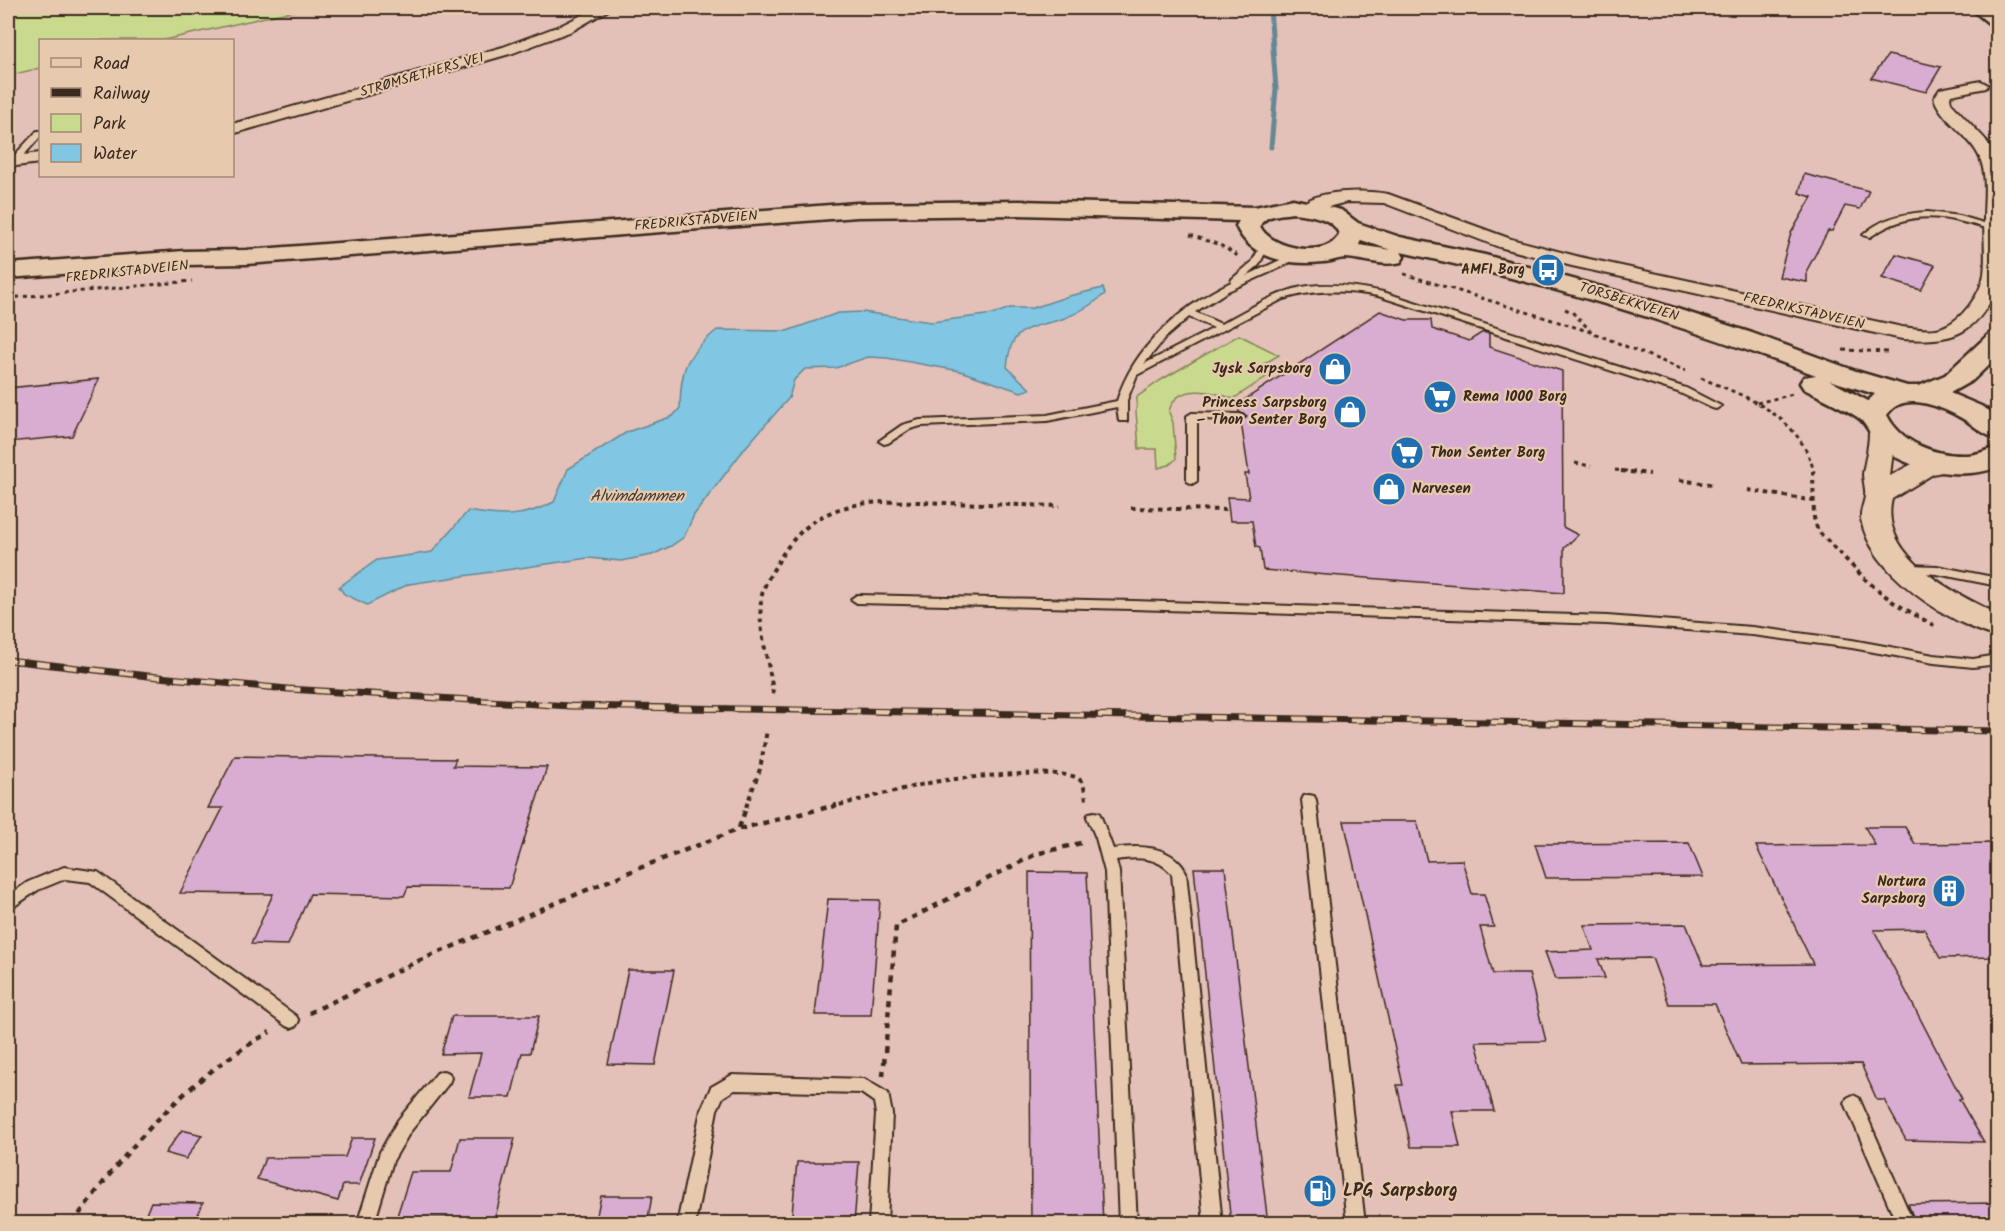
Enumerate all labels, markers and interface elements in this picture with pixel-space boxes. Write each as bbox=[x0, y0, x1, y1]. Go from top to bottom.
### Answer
legend bbox=[39, 39, 234, 177]
street label: STRØMSÆTHERS VEI bbox=[357, 47, 487, 103]
text: Road bbox=[93, 50, 130, 79]
text: Railway bbox=[93, 80, 150, 109]
text: Park bbox=[93, 110, 126, 139]
text: Water bbox=[93, 140, 138, 169]
street label: FREDRIKSTADVEIEN bbox=[633, 205, 759, 237]
bus stop icon: AMFI Borg bbox=[1530, 252, 1566, 288]
street label: FREDRIKSTADVEIEN bbox=[64, 255, 190, 289]
place label: AMFI Borg bbox=[1461, 259, 1525, 281]
street label: TORSBEKKVEIEN bbox=[1577, 276, 1682, 328]
street label: FREDRIKSTADVEIEN bbox=[1741, 286, 1867, 336]
shop icon: Jysk Sarpsborg bbox=[1317, 351, 1353, 387]
place label: Jysk Sarpsborg bbox=[1212, 357, 1312, 381]
supermarket icon: Rema 1000 Borg bbox=[1422, 379, 1458, 415]
place label: Rema 1000 Borg bbox=[1463, 385, 1567, 409]
place label: Princess Sarpsborg – Thon Senter Borg bbox=[1196, 391, 1327, 432]
shop icon: Princess Sarpsborg – Thon Senter Borg bbox=[1332, 394, 1368, 430]
supermarket icon: Thon Senter Borg bbox=[1389, 435, 1425, 471]
place label: Thon Senter Borg bbox=[1430, 441, 1546, 465]
shop icon: Narvesen bbox=[1371, 471, 1407, 507]
place label: Narvesen bbox=[1412, 477, 1471, 501]
water label: Alvimdammen bbox=[590, 484, 685, 509]
place label: Nortura Sarpsborg bbox=[1862, 870, 1926, 911]
building icon: Nortura Sarpsborg bbox=[1931, 873, 1967, 909]
fuel station icon: LPG Sarpsborg bbox=[1302, 1173, 1338, 1209]
place label: LPG Sarpsborg bbox=[1343, 1177, 1458, 1206]

